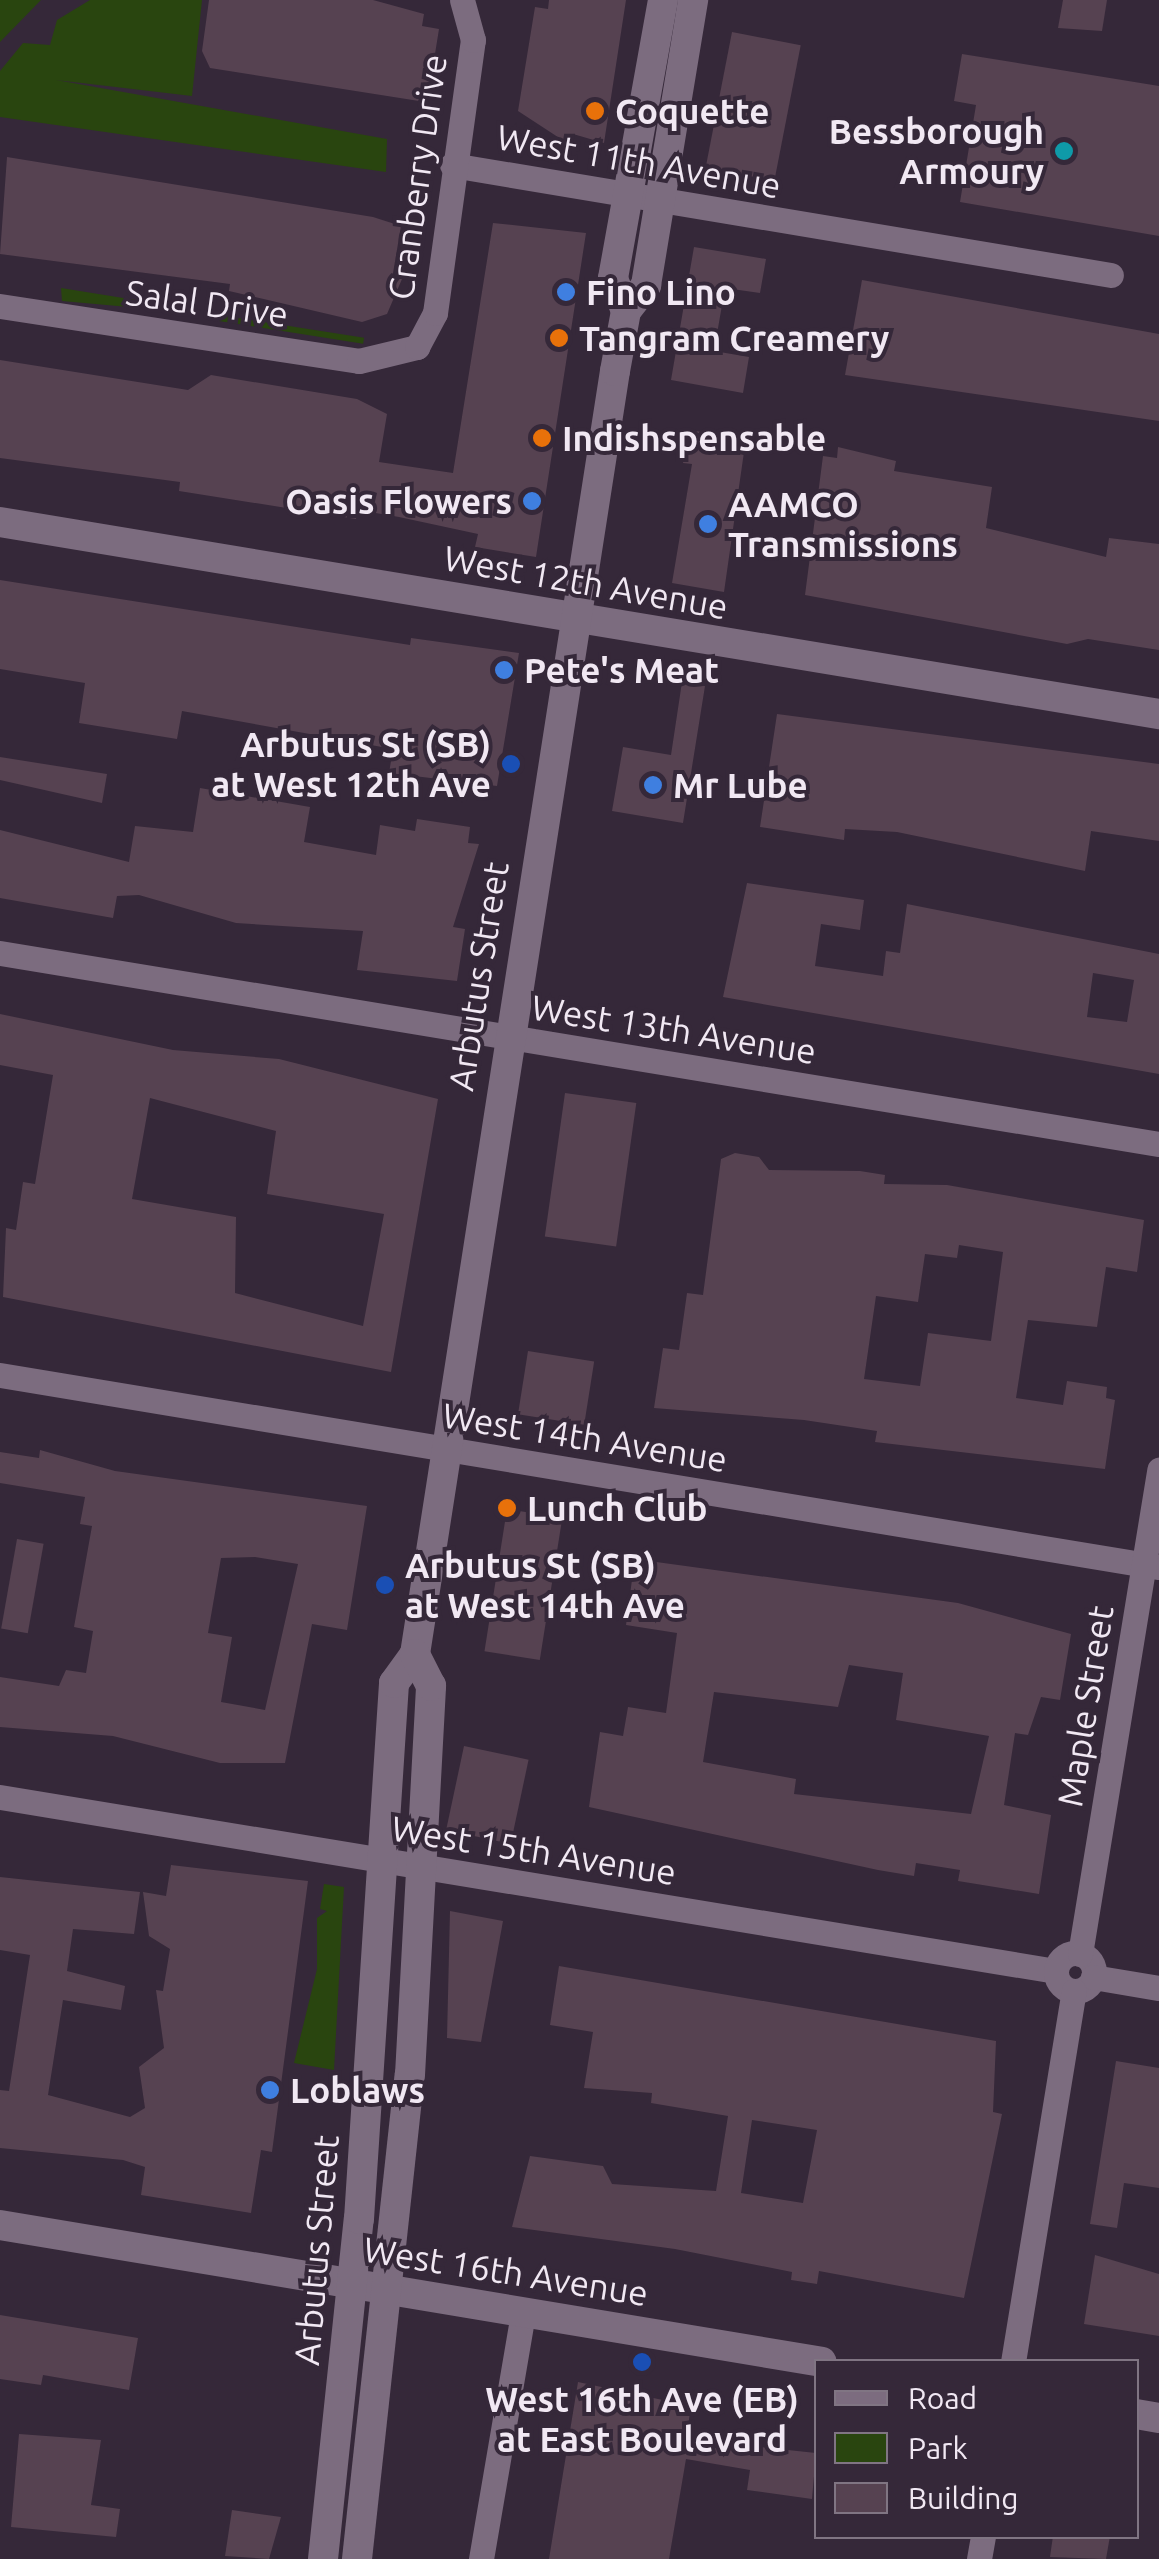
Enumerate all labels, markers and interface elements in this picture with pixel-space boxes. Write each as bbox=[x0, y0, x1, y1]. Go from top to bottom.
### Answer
street label: Cranberry Drive bbox=[379, 52, 455, 302]
place label: Coquette bbox=[615, 90, 769, 132]
marker: Coquette bbox=[584, 100, 606, 122]
place label: Bessborough Armoury bbox=[829, 110, 1044, 192]
street label: West 11th Avenue bbox=[494, 115, 784, 207]
marker: Bessborough Armoury bbox=[1053, 140, 1075, 162]
street label: Salal Drive bbox=[123, 271, 291, 335]
place label: Fino Lino bbox=[586, 271, 736, 313]
marker: Fino Lino bbox=[555, 281, 577, 303]
place label: Tangram Creamery bbox=[579, 317, 889, 359]
marker: Tangram Creamery bbox=[548, 327, 570, 349]
place label: Indishspensable bbox=[562, 417, 826, 459]
marker: Indishspensable bbox=[531, 427, 553, 449]
place label: Oasis Flowers bbox=[285, 480, 512, 522]
place label: AAMCO Transmissions bbox=[728, 483, 958, 565]
marker: Oasis Flowers bbox=[521, 490, 543, 512]
marker: AAMCO Transmissions bbox=[697, 513, 719, 535]
street label: West 12th Avenue bbox=[441, 536, 731, 628]
place label: Pete's Meat bbox=[524, 649, 719, 691]
marker: Pete's Meat bbox=[493, 659, 515, 681]
place label: Arbutus St (SB) at West 12th Ave bbox=[211, 723, 491, 805]
marker: Arbutus St (SB) at West 12th Ave bbox=[500, 753, 522, 775]
place label: Mr Lube bbox=[673, 764, 808, 806]
marker: Mr Lube bbox=[642, 774, 664, 796]
street label: Arbutus Street bbox=[439, 859, 517, 1093]
street label: West 13th Avenue bbox=[529, 986, 819, 1072]
street label: West 14th Avenue bbox=[440, 1394, 730, 1480]
place label: Lunch Club bbox=[527, 1487, 708, 1529]
marker: Lunch Club bbox=[496, 1497, 518, 1519]
place label: Arbutus St (SB) at West 14th Ave bbox=[405, 1544, 685, 1626]
marker: Arbutus St (SB) at West 14th Ave bbox=[374, 1574, 396, 1596]
street label: Maple Street bbox=[1048, 1602, 1122, 1810]
street label: West 15th Avenue bbox=[389, 1807, 679, 1893]
place label: Loblaws bbox=[290, 2069, 425, 2111]
marker: Loblaws bbox=[259, 2079, 281, 2101]
street label: Arbutus Street bbox=[285, 2133, 347, 2367]
street label: West 16th Avenue bbox=[361, 2228, 651, 2314]
marker: West 16th Ave (EB) at East Boulevard bbox=[631, 2351, 653, 2373]
legend bbox=[814, 2359, 1139, 2539]
place label: West 16th Ave (EB) at East Boulevard bbox=[485, 2378, 799, 2460]
text: Road bbox=[908, 2381, 977, 2415]
text: Park bbox=[908, 2431, 968, 2465]
text: Building bbox=[908, 2481, 1019, 2515]

